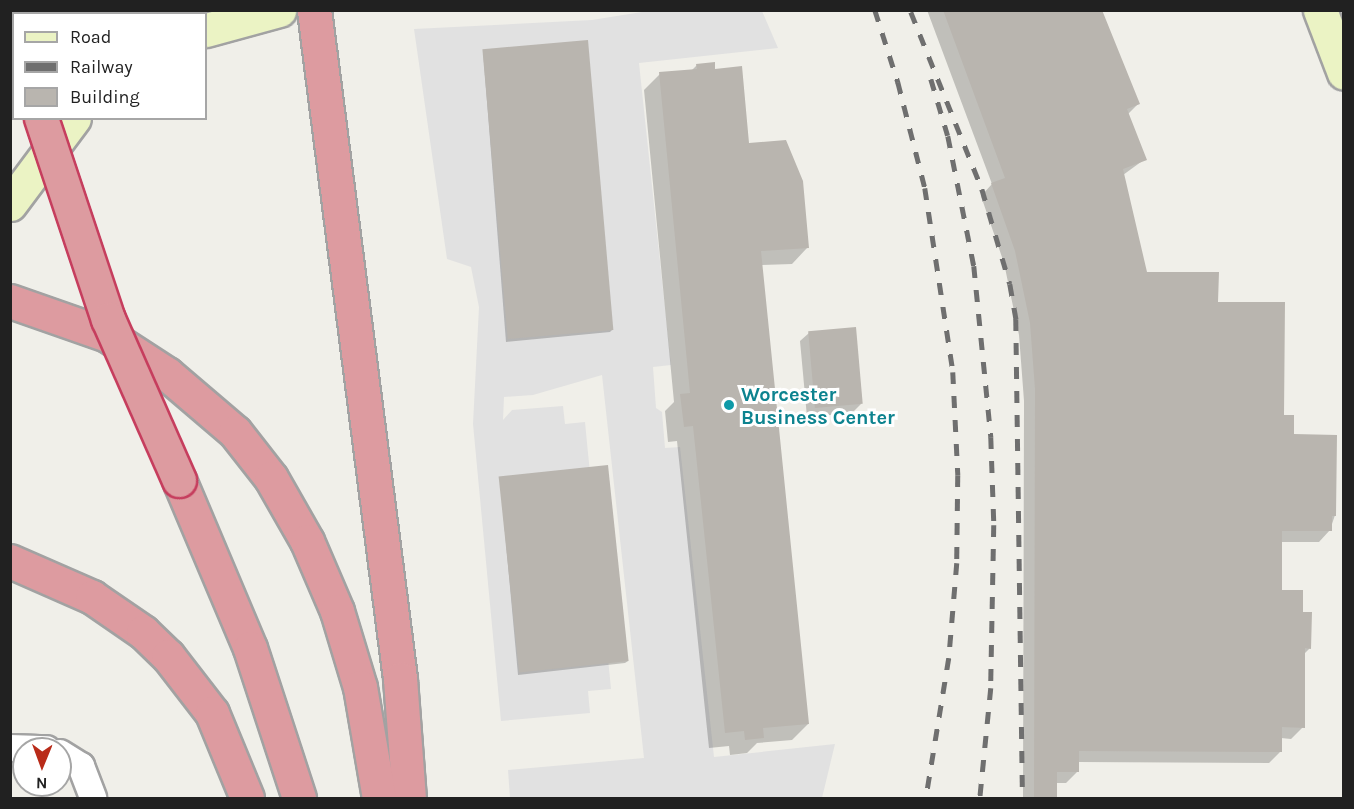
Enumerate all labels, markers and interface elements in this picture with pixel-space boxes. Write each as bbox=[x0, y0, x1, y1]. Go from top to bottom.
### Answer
legend bbox=[12, 12, 207, 120]
text: Road bbox=[70, 26, 111, 48]
text: Railway bbox=[70, 56, 133, 78]
text: Building bbox=[70, 86, 140, 108]
place label: Worcester Business Center bbox=[741, 382, 895, 429]
marker: Worcester Business Center bbox=[722, 398, 736, 412]
north arrow bbox=[12, 737, 72, 797]
text: N bbox=[36, 774, 48, 793]

